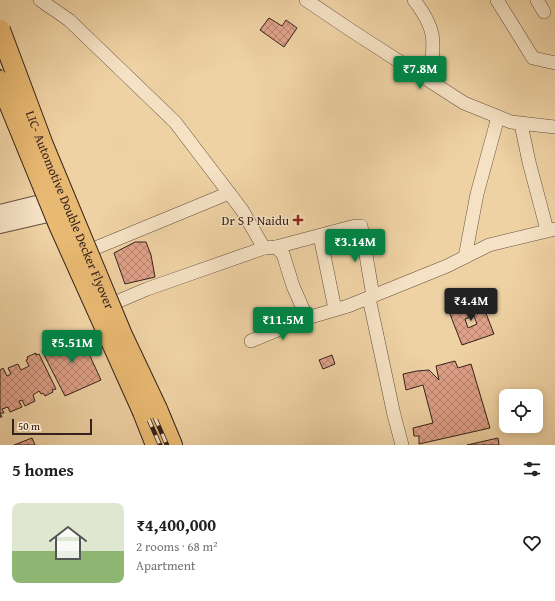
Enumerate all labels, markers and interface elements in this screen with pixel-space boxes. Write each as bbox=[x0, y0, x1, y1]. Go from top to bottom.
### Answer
pin: ₹7.8M bbox=[392, 56, 448, 90]
text: ₹7.8M bbox=[402, 59, 438, 78]
street label: LIC- Automotive Double Decker Flyover bbox=[21, 108, 120, 312]
place label: Dr S P Naidu bbox=[222, 211, 289, 230]
marker: Dr S P Naidu bbox=[292, 214, 304, 226]
pin: ₹3.14M bbox=[322, 229, 388, 263]
text: ₹3.14M bbox=[334, 232, 376, 251]
pin: ₹4.4M bbox=[443, 288, 499, 322]
text: ₹4.4M bbox=[453, 291, 489, 310]
pin: ₹11.5M bbox=[250, 307, 316, 341]
text: ₹11.5M bbox=[262, 310, 304, 329]
pin: ₹5.51M bbox=[39, 330, 105, 364]
text: ₹5.51M bbox=[51, 333, 93, 352]
map controls bbox=[499, 389, 543, 433]
button: locate bbox=[499, 389, 543, 433]
scale bar bbox=[12, 417, 92, 436]
text: 50 m bbox=[18, 418, 40, 434]
text: 5 homes bbox=[12, 457, 74, 482]
icon: filters bbox=[521, 458, 543, 480]
text: ₹4,400,000 bbox=[136, 512, 216, 537]
icon: home bbox=[44, 519, 92, 567]
icon: heart bbox=[521, 532, 543, 554]
text: 2 rooms · 68 m² bbox=[136, 537, 218, 556]
text: Apartment bbox=[136, 556, 196, 575]

